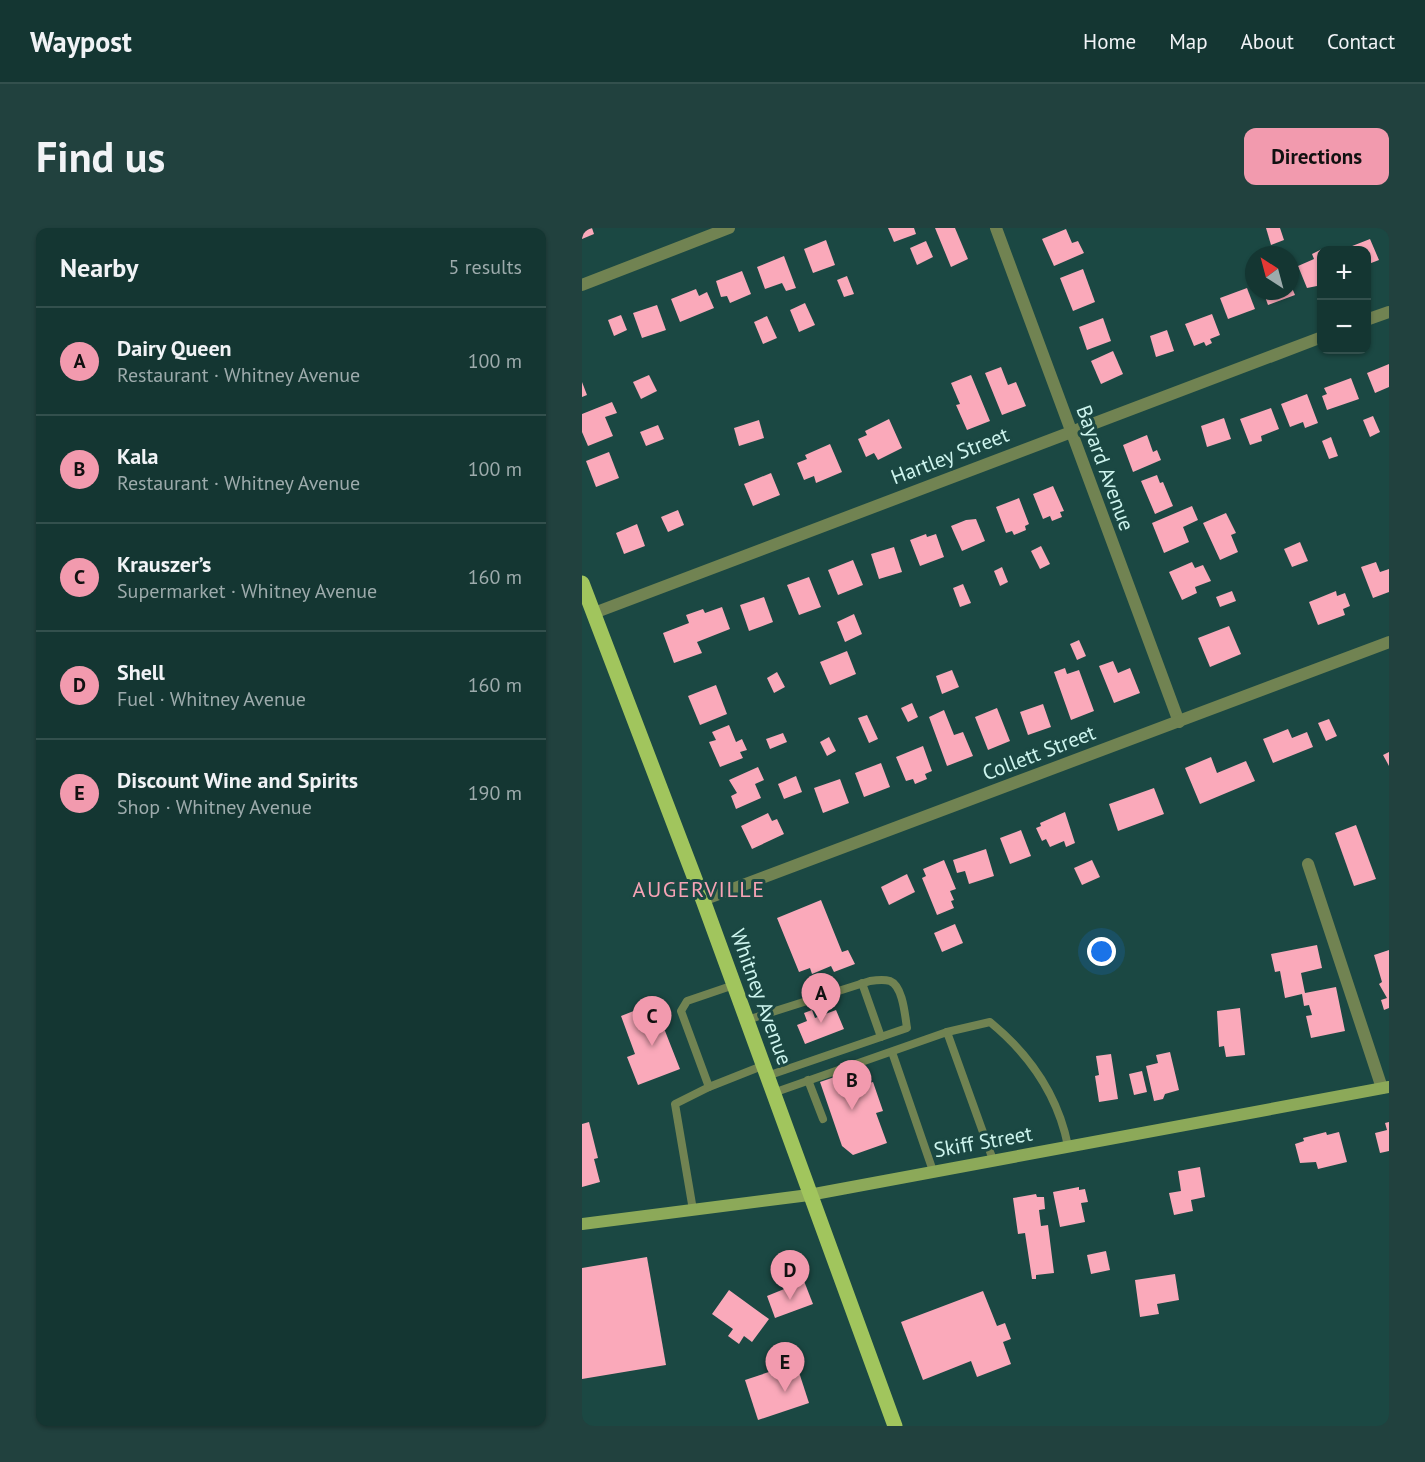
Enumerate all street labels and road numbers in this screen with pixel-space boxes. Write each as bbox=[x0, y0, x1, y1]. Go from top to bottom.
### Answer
street label: Bayard Avenue bbox=[1070, 401, 1141, 534]
street label: Hartley Street bbox=[887, 421, 1013, 490]
street label: Collett Street bbox=[978, 719, 1099, 786]
street label: Whitney Avenue bbox=[724, 925, 799, 1069]
street label: Skiff Street bbox=[932, 1120, 1034, 1163]

